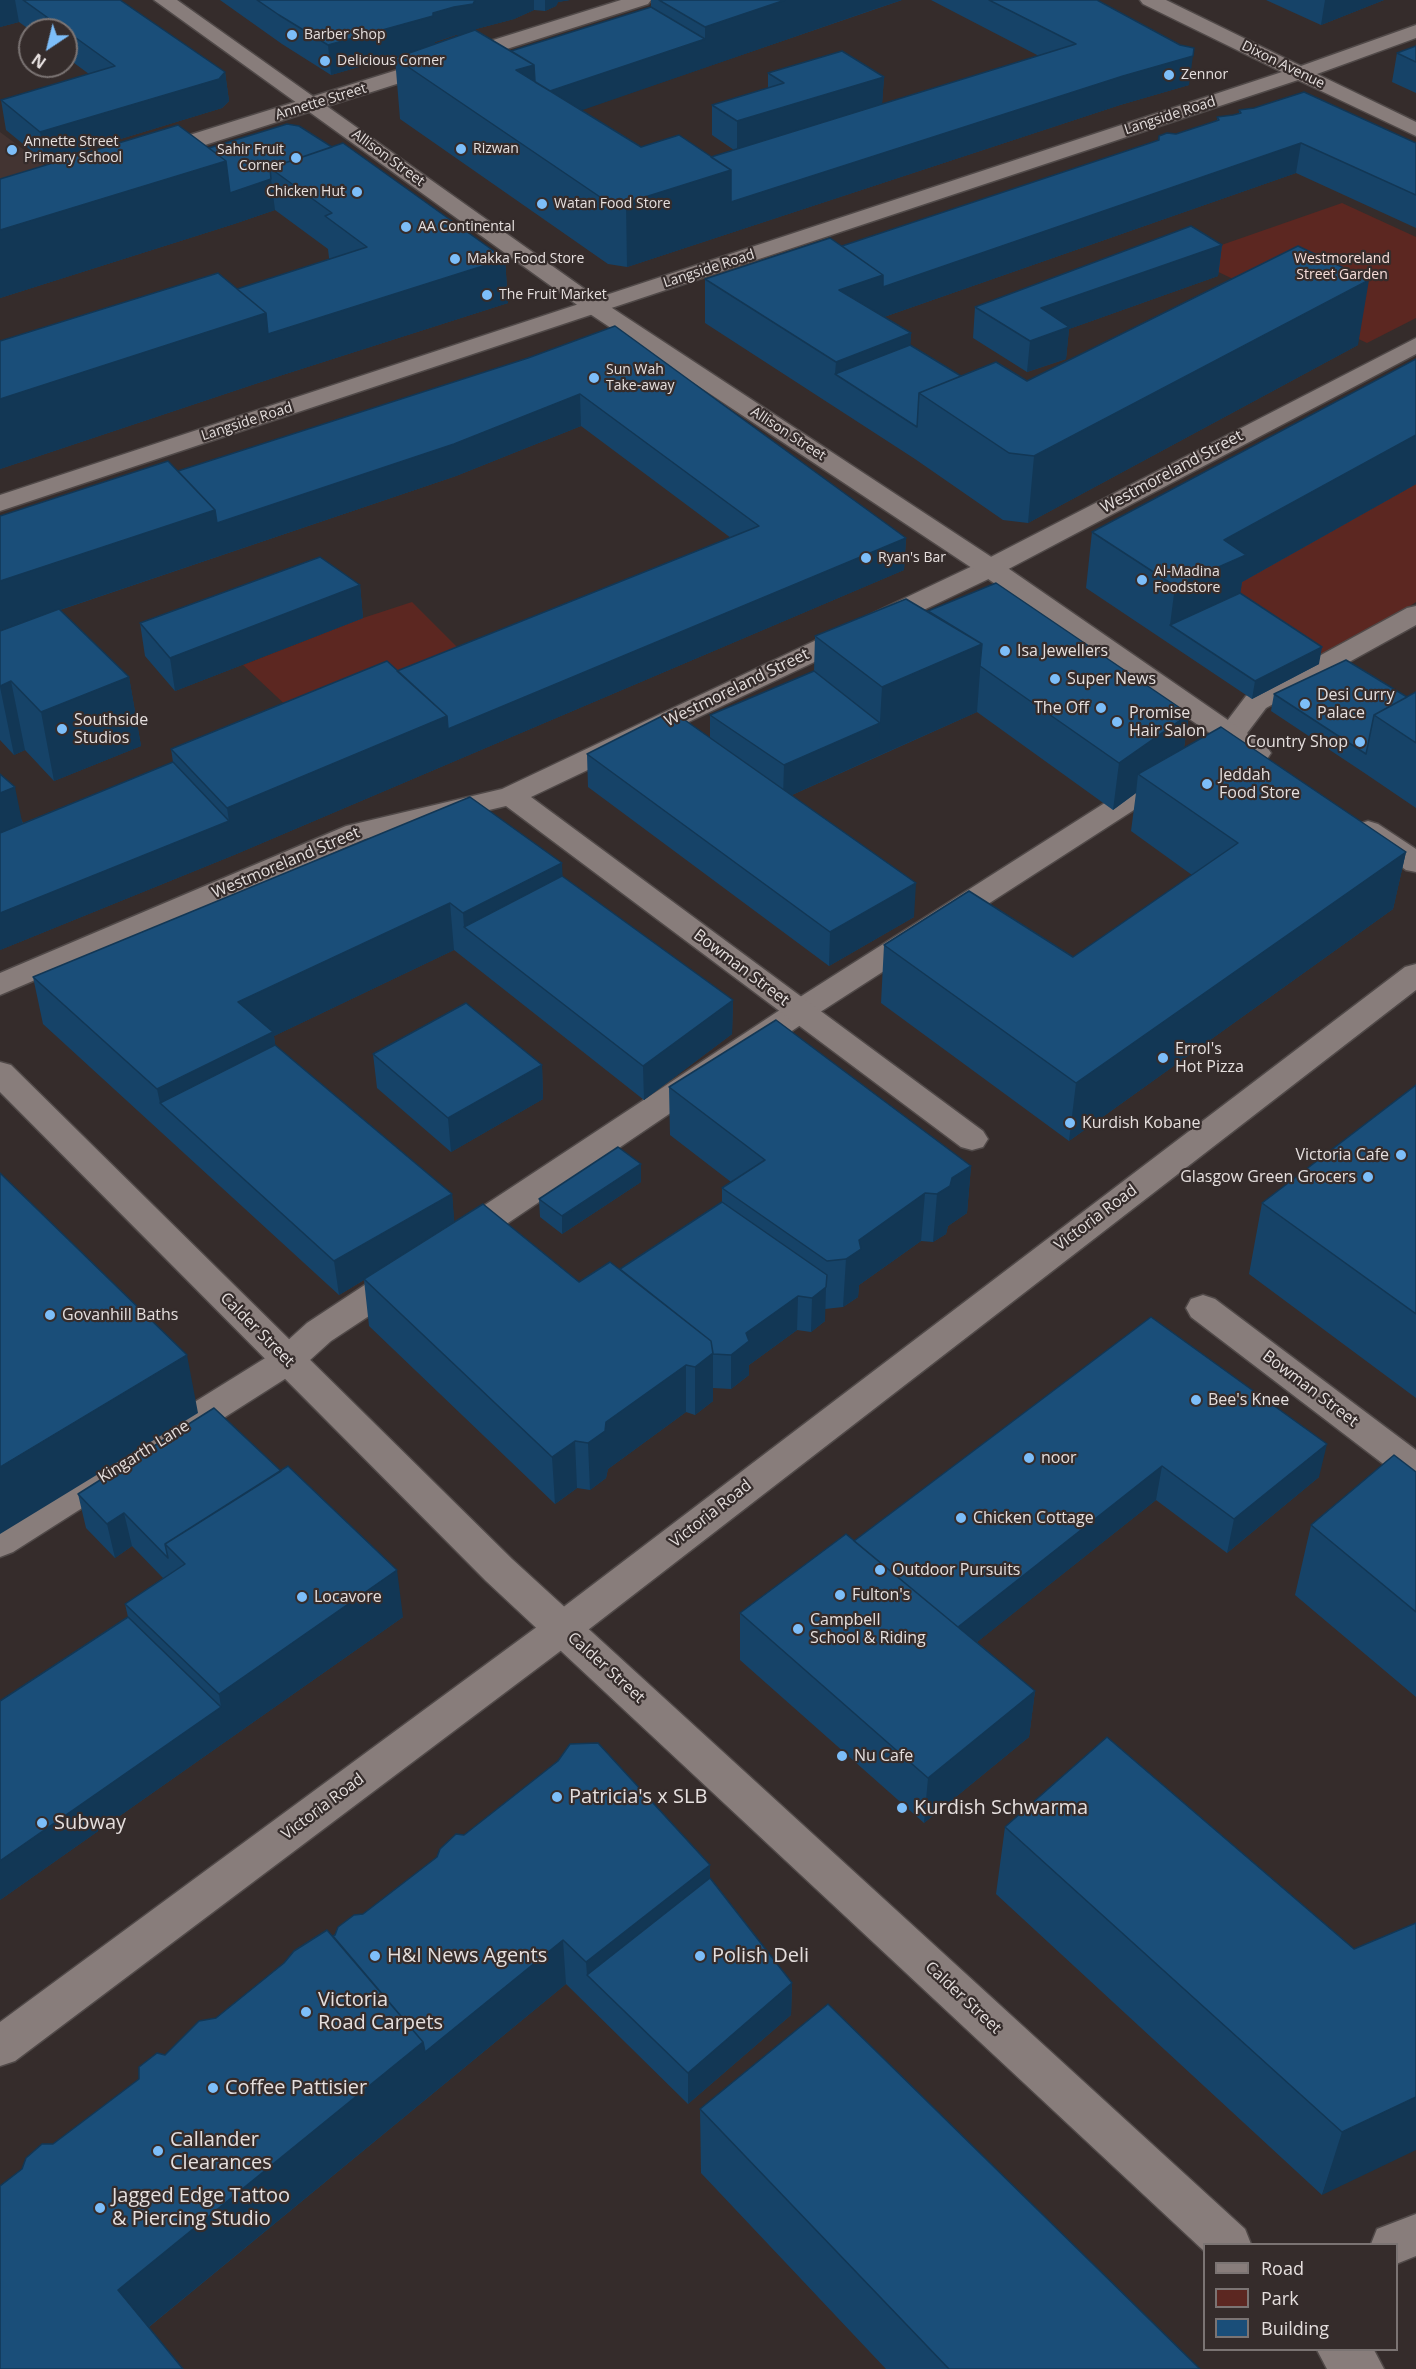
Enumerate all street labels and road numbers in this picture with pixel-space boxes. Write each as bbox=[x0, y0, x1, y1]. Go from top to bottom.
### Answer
street label: Dixon Avenue bbox=[1239, 38, 1327, 92]
street label: Annette Street bbox=[273, 80, 369, 124]
street label: Langside Road bbox=[1122, 93, 1218, 139]
street label: Allison Street bbox=[348, 126, 428, 190]
street label: Langside Road bbox=[661, 246, 757, 292]
street label: Langside Road bbox=[199, 399, 295, 445]
street label: Allison Street bbox=[747, 404, 829, 464]
street label: Westmoreland Street bbox=[1098, 426, 1246, 518]
street label: Westmoreland Street bbox=[662, 645, 812, 731]
street label: Westmoreland Street bbox=[209, 823, 363, 903]
street label: Bowman Street bbox=[689, 926, 793, 1010]
street label: Victoria Road bbox=[1051, 1181, 1141, 1255]
street label: Calder Street bbox=[216, 1289, 298, 1371]
street label: Bowman Street bbox=[1258, 1347, 1362, 1431]
street label: Kingarth Lane bbox=[95, 1416, 193, 1488]
street label: Victoria Road bbox=[666, 1476, 756, 1552]
street label: Calder Street bbox=[563, 1628, 649, 1708]
street label: Victoria Road bbox=[278, 1770, 368, 1844]
street label: Calder Street bbox=[921, 1958, 1005, 2038]

